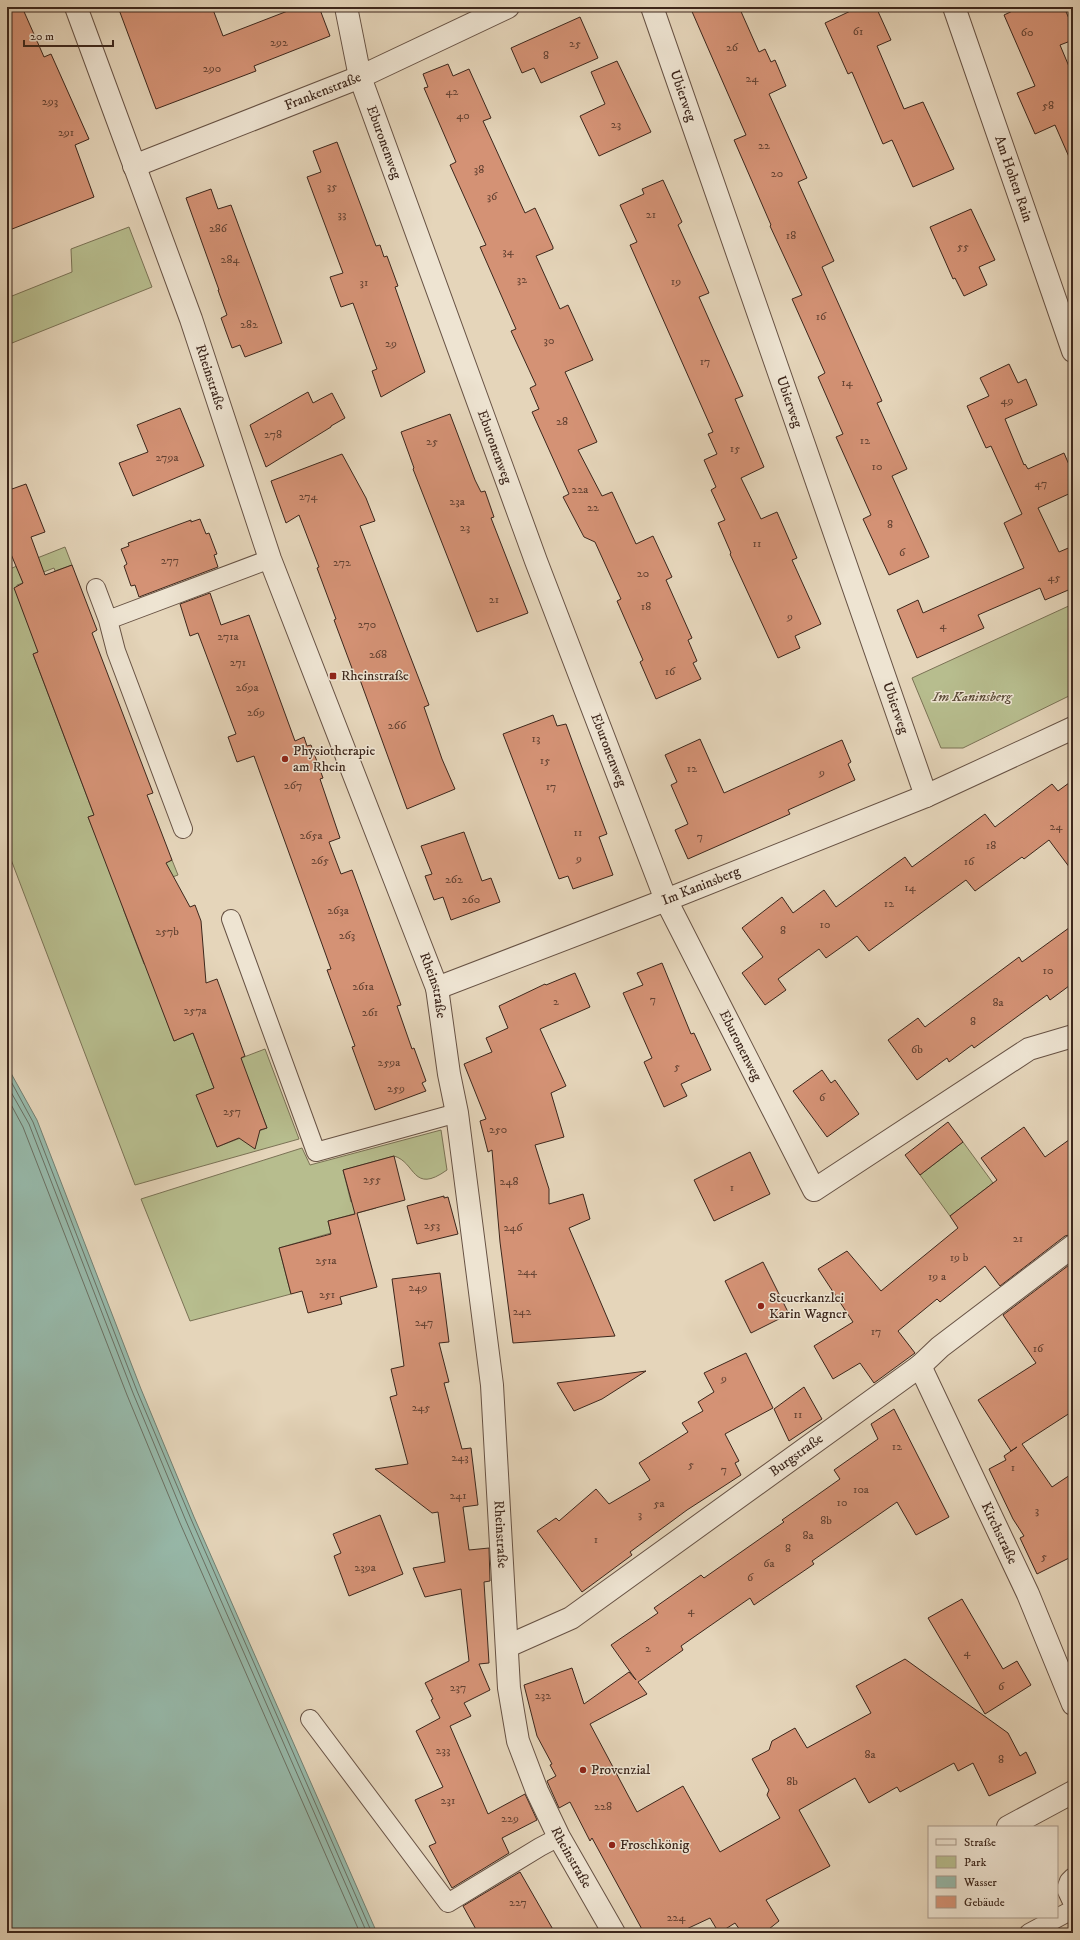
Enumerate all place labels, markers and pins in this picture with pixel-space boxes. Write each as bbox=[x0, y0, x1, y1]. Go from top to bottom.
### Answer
place label: Rheinstraße bbox=[341, 667, 409, 685]
marker: Rheinstraße bbox=[328, 671, 338, 681]
place label: Physiotherapie am Rhein bbox=[293, 742, 375, 776]
marker: Physiotherapie am Rhein bbox=[280, 754, 290, 764]
place label: Steuerkanzlei Karin Wagner bbox=[769, 1289, 848, 1323]
marker: Steuerkanzlei Karin Wagner bbox=[756, 1301, 766, 1311]
place label: Provenzial bbox=[591, 1761, 651, 1779]
marker: Provenzial bbox=[578, 1765, 588, 1775]
place label: Froschkönig bbox=[620, 1836, 690, 1854]
marker: Froschkönig bbox=[607, 1840, 617, 1850]

